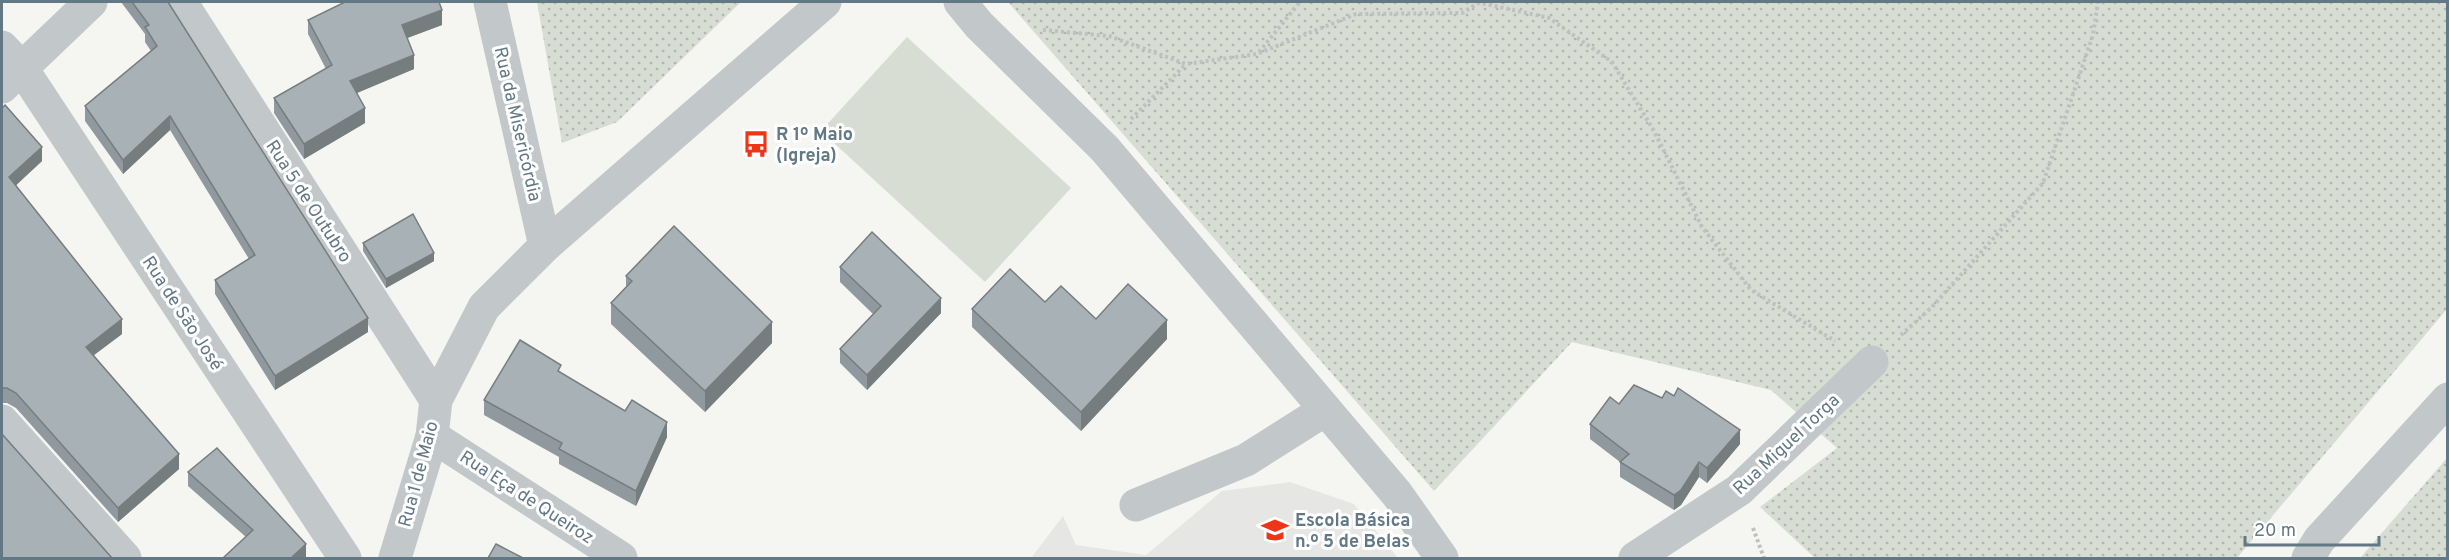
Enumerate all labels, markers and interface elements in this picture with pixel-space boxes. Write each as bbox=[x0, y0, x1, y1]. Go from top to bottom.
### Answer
street label: Rua da Misericórdia bbox=[488, 45, 546, 204]
place label: R 1º Maio (Igreja) bbox=[776, 124, 853, 168]
bus stop icon: R 1º Maio (Igreja) bbox=[741, 129, 771, 159]
street label: Rua 5 de Outubro bbox=[260, 136, 356, 267]
street label: Rua de São José bbox=[136, 252, 227, 375]
street label: Rua Miguel Torga bbox=[1729, 390, 1845, 501]
street label: Rua 1 de Maio bbox=[394, 419, 445, 530]
street label: Rua Eça de Queiroz bbox=[455, 446, 598, 550]
scale bar bbox=[2245, 509, 2378, 547]
place label: Escola Básica n.º 5 de Belas bbox=[1295, 510, 1410, 554]
school or university icon: Escola Básica n.º 5 de Belas bbox=[1260, 515, 1290, 545]
text: 20 m bbox=[2254, 520, 2296, 543]

